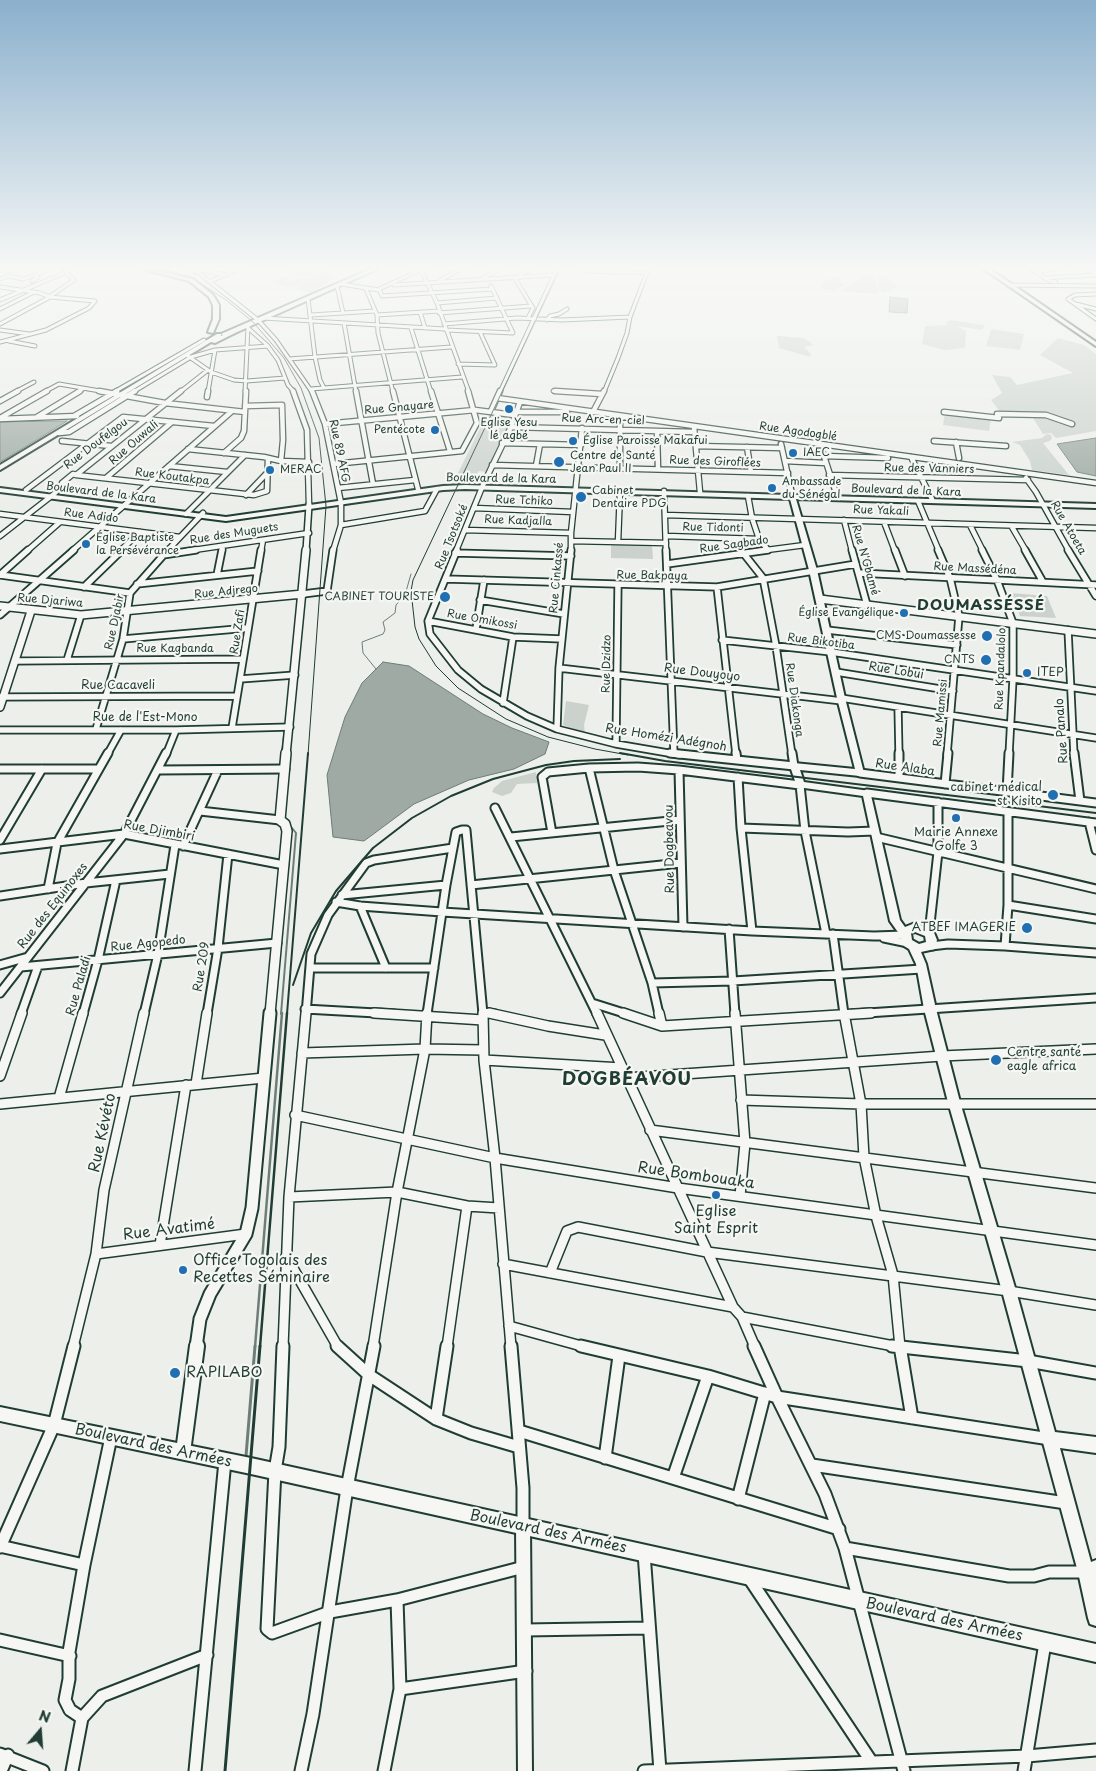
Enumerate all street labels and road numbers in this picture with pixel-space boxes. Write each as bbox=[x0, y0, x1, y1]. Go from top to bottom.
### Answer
street label: Rue Gnayare bbox=[364, 398, 434, 418]
street label: Rue Arc-en-ciel bbox=[561, 412, 645, 428]
street label: Rue Doufelgou bbox=[61, 416, 131, 472]
street label: Rue Ouwali bbox=[107, 418, 161, 468]
street label: Rue 89 AFG bbox=[326, 418, 352, 484]
street label: Rue Agodogblé bbox=[758, 420, 838, 444]
street label: Rue des Giroflées bbox=[669, 454, 761, 470]
street label: Rue des Vanniers bbox=[884, 462, 974, 476]
street label: Rue Koutakpa bbox=[134, 466, 210, 488]
street label: Boulevard de la Kara bbox=[446, 471, 556, 487]
street label: Boulevard de la Kara bbox=[45, 480, 157, 506]
street label: Boulevard de la Kara bbox=[851, 482, 961, 500]
street label: Rue Tchiko bbox=[495, 493, 553, 509]
street label: Rue Atoeta bbox=[1047, 499, 1089, 557]
street label: Rue Tsotsoké bbox=[433, 502, 471, 572]
street label: Rue Yakali bbox=[853, 503, 909, 519]
street label: Rue Adido bbox=[63, 506, 119, 526]
street label: Rue Kadjalla bbox=[484, 513, 552, 529]
street label: Rue des Muguets bbox=[189, 520, 279, 548]
street label: Rue Tidonti bbox=[682, 521, 744, 535]
street label: Rue N'Gbamé bbox=[849, 523, 881, 597]
street label: Rue Sagbado bbox=[699, 534, 769, 556]
street label: Rue Cinkassé bbox=[547, 542, 567, 614]
street label: Rue Massédéna bbox=[933, 560, 1017, 578]
street label: Rue Bakpaya bbox=[616, 569, 688, 583]
street label: Rue Adjrego bbox=[193, 582, 259, 602]
street label: Rue Djariwa bbox=[17, 592, 83, 610]
street label: Rue Djabir bbox=[103, 593, 127, 651]
street label: Rue Omikossi bbox=[446, 607, 518, 633]
street label: Rue Zafi bbox=[228, 609, 248, 655]
street label: Rue Kpandalolo bbox=[993, 628, 1009, 710]
street label: Rue Bikotiba bbox=[786, 631, 856, 653]
street label: Rue Dzidzo bbox=[600, 635, 614, 693]
street label: Rue Kagbanda bbox=[136, 642, 214, 656]
street label: Rue Lobui bbox=[867, 660, 925, 682]
street label: Rue Douyoyo bbox=[663, 661, 741, 685]
street label: Rue Diakonga bbox=[782, 662, 806, 738]
street label: Rue Cacaveli bbox=[81, 679, 155, 693]
street label: Rue Mamissi bbox=[931, 679, 951, 747]
street label: Rue Panalo bbox=[1053, 698, 1071, 764]
street label: Rue de l'Est-Mono bbox=[93, 711, 197, 725]
street label: Rue Homézi Adégnoh bbox=[604, 721, 728, 755]
street label: Rue Alaba bbox=[874, 757, 936, 779]
street label: Rue Dogbeavou bbox=[662, 804, 678, 894]
street label: Rue Djimbiri bbox=[122, 818, 196, 844]
street label: Rue des Equinoxes bbox=[15, 860, 91, 952]
street label: Rue Agopedo bbox=[110, 933, 186, 955]
street label: Rue 209 bbox=[191, 941, 213, 993]
street label: Rue Paladi bbox=[64, 954, 94, 1018]
street label: Rue Kévéto bbox=[86, 1092, 120, 1174]
street label: Rue Bombouaka bbox=[636, 1159, 756, 1193]
street label: Rue Avatimé bbox=[122, 1215, 216, 1245]
street label: Boulevard des Armées bbox=[73, 1421, 233, 1471]
street label: Boulevard des Armées bbox=[468, 1507, 628, 1557]
street label: Boulevard des Armées bbox=[864, 1595, 1024, 1645]

